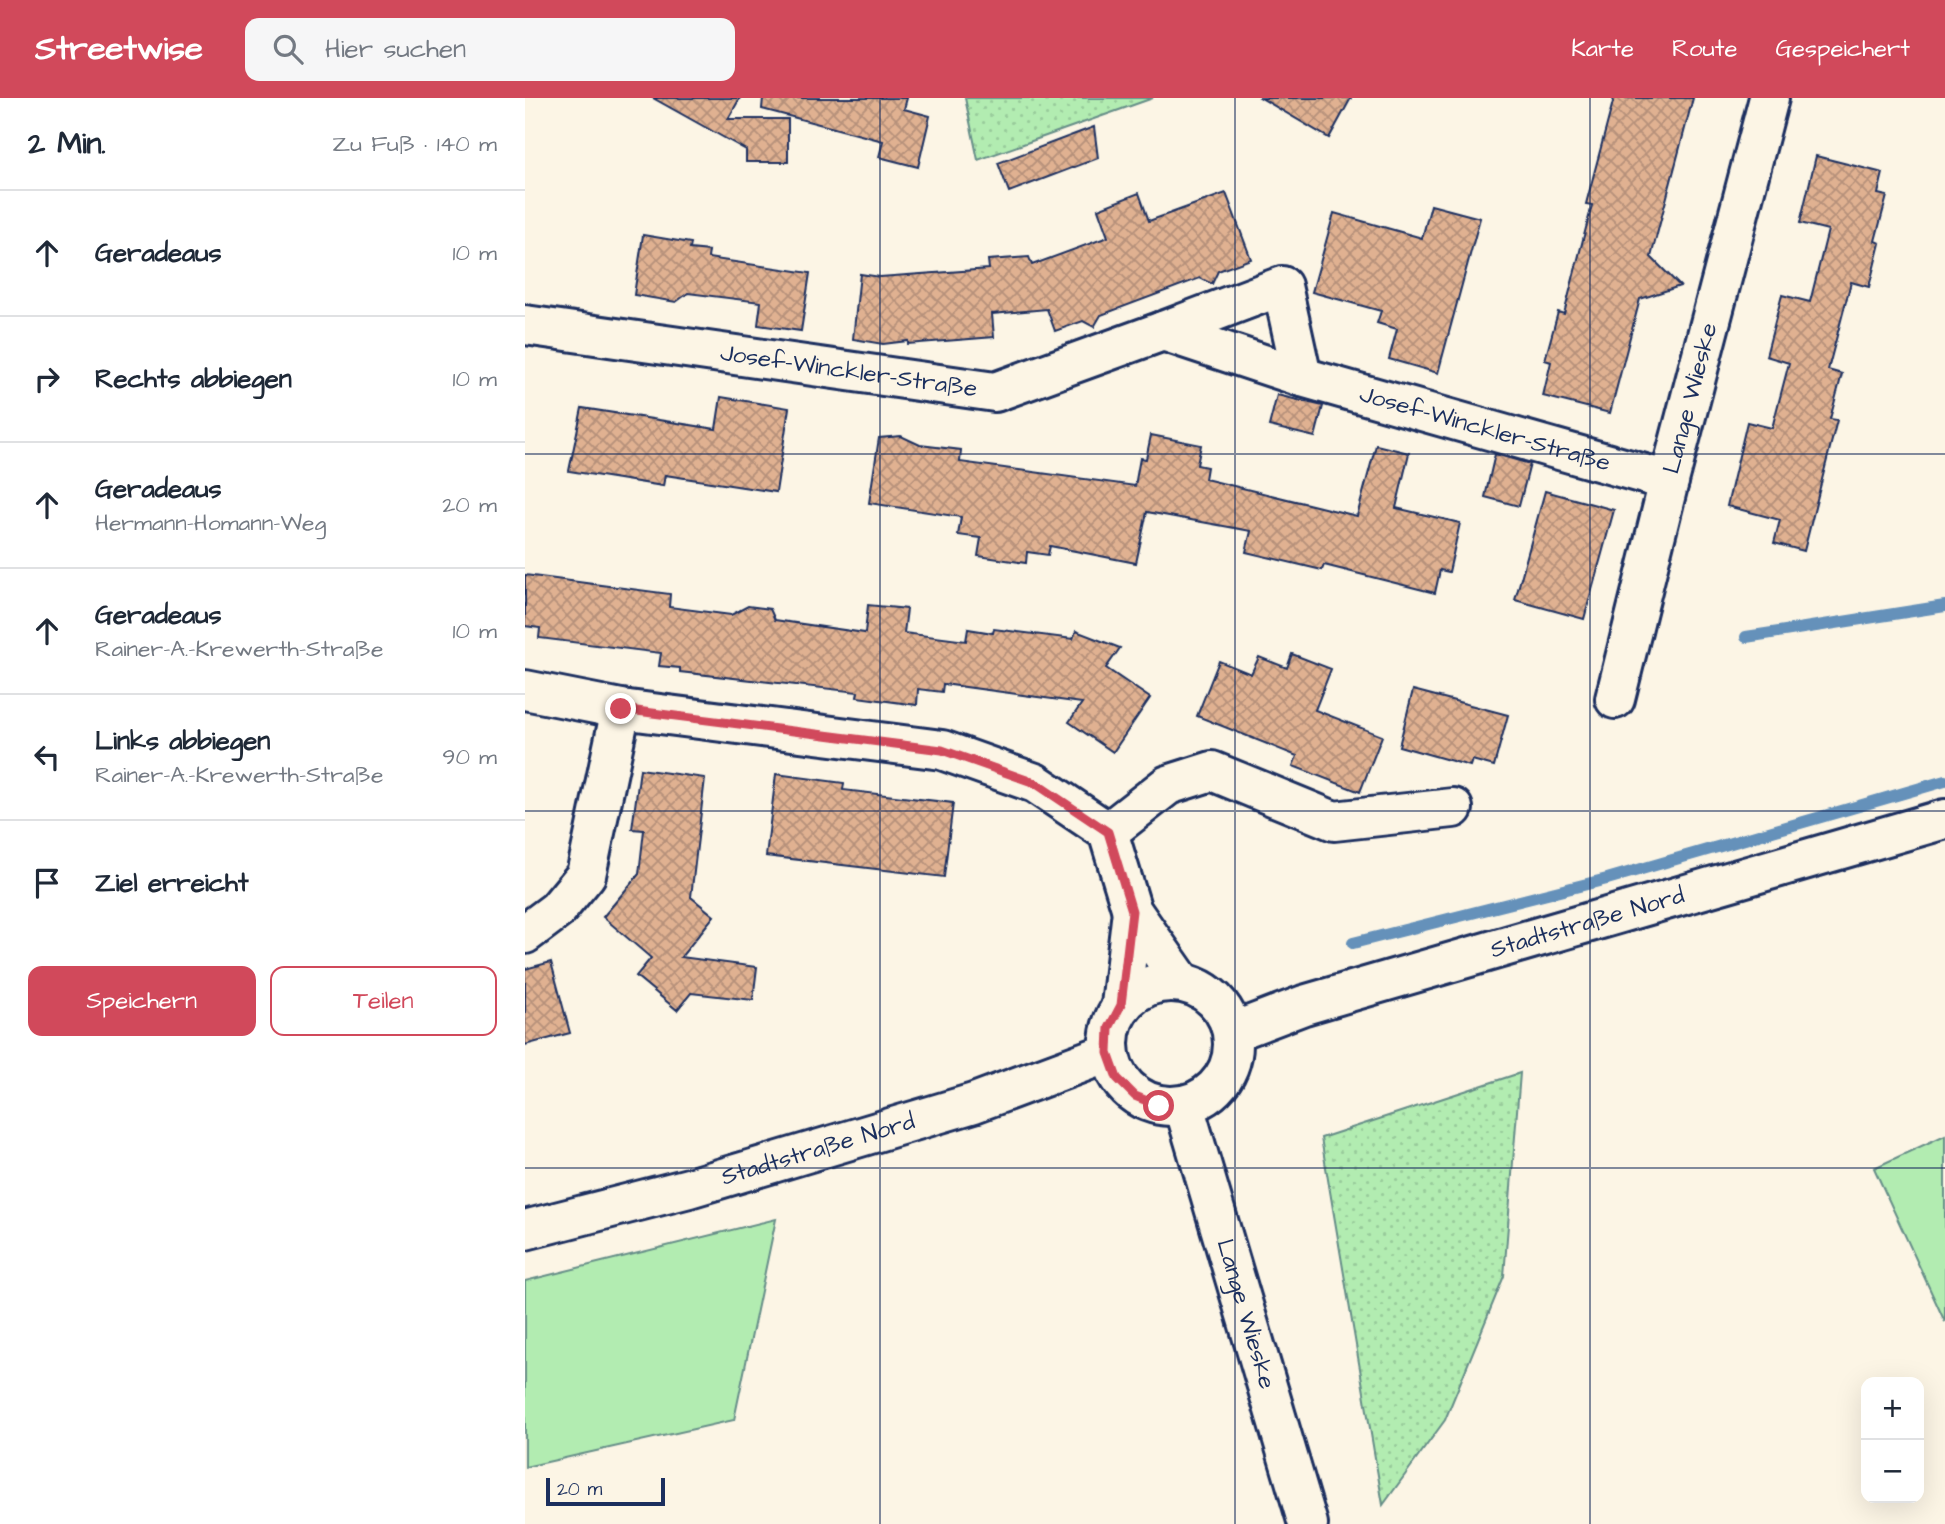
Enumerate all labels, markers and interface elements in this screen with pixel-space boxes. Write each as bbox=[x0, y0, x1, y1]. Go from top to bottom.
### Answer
search box bbox=[245, 18, 735, 81]
text: Streetwise bbox=[35, 26, 203, 72]
icon: search bbox=[269, 30, 307, 68]
text: Hier suchen bbox=[325, 31, 466, 67]
text: Karte bbox=[1571, 32, 1634, 66]
text: Route bbox=[1672, 32, 1737, 66]
text: Gespeichert bbox=[1775, 32, 1910, 66]
text: 2 Min. bbox=[28, 123, 106, 165]
text: Zu Fuß · 140 m bbox=[332, 128, 497, 160]
icon: ahead bbox=[28, 234, 66, 272]
text: Geradeaus bbox=[95, 235, 222, 271]
text: 10 m bbox=[452, 237, 497, 269]
street label: Lange Wieske bbox=[1655, 319, 1727, 478]
street label: Josef-Winckler-Straße bbox=[718, 336, 979, 406]
icon: right bbox=[28, 360, 66, 398]
text: Rechts abbiegen bbox=[95, 361, 292, 397]
text: 10 m bbox=[452, 363, 497, 395]
street label: Josef-Winckler-Straße bbox=[1356, 377, 1614, 481]
text: Geradeaus bbox=[95, 471, 222, 507]
icon: ahead bbox=[28, 486, 66, 524]
text: 20 m bbox=[442, 489, 497, 521]
text: Hermann-Homann-Weg bbox=[95, 507, 326, 539]
text: Geradeaus bbox=[95, 597, 222, 633]
icon: ahead bbox=[28, 612, 66, 650]
text: 10 m bbox=[452, 615, 497, 647]
text: Rainer-A.-Krewerth-Straße bbox=[95, 633, 383, 665]
route end bbox=[605, 693, 636, 724]
text: Links abbiegen bbox=[95, 723, 270, 759]
icon: left bbox=[28, 738, 66, 776]
text: 90 m bbox=[442, 741, 497, 773]
text: Rainer-A.-Krewerth-Straße bbox=[95, 759, 383, 791]
icon: arrive bbox=[28, 864, 66, 902]
text: Ziel erreicht bbox=[95, 865, 249, 901]
street label: Stadtstraße Nord bbox=[1486, 879, 1688, 967]
button: Speichern bbox=[28, 966, 256, 1036]
button: Teilen bbox=[270, 966, 497, 1036]
route start bbox=[1143, 1090, 1174, 1121]
street label: Stadtstraße Nord bbox=[717, 1105, 919, 1194]
street label: Lange Wieske bbox=[1207, 1235, 1284, 1393]
map controls bbox=[1861, 1377, 1924, 1503]
button: + bbox=[1861, 1377, 1924, 1440]
button: − bbox=[1861, 1440, 1924, 1503]
scale bar bbox=[546, 1475, 665, 1507]
text: 20 m bbox=[557, 1476, 602, 1503]

